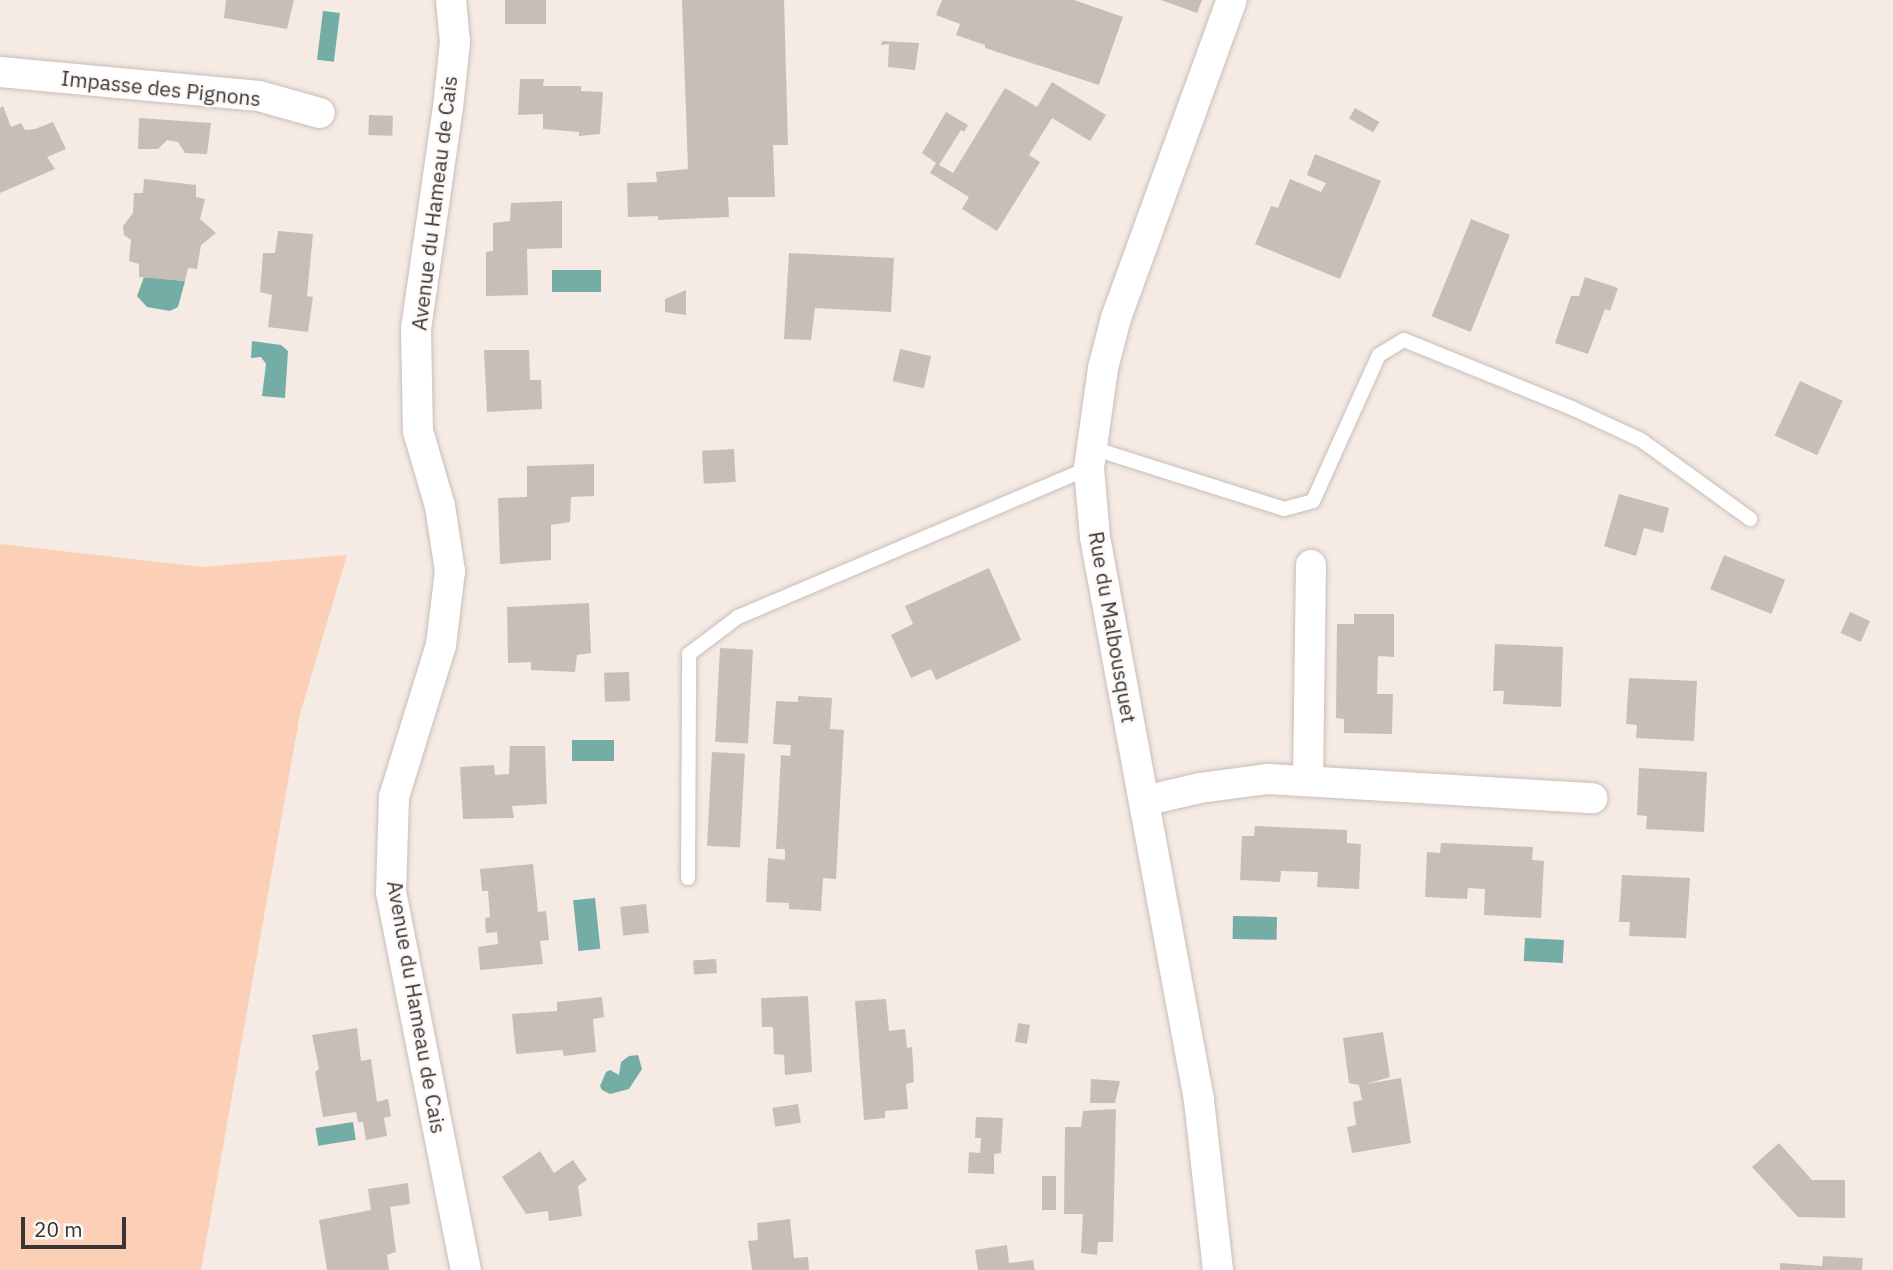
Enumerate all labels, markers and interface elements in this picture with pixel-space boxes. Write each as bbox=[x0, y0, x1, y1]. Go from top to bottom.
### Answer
street label: Impasse des Pignons bbox=[60, 65, 262, 111]
street label: Avenue du Hameau de Cais bbox=[406, 74, 462, 332]
street label: Rue du Malbousquet bbox=[1084, 529, 1142, 725]
street label: Avenue du Hameau de Cais bbox=[382, 878, 452, 1136]
scale bar bbox=[24, 1204, 130, 1248]
text: 20 m bbox=[34, 1215, 83, 1243]

